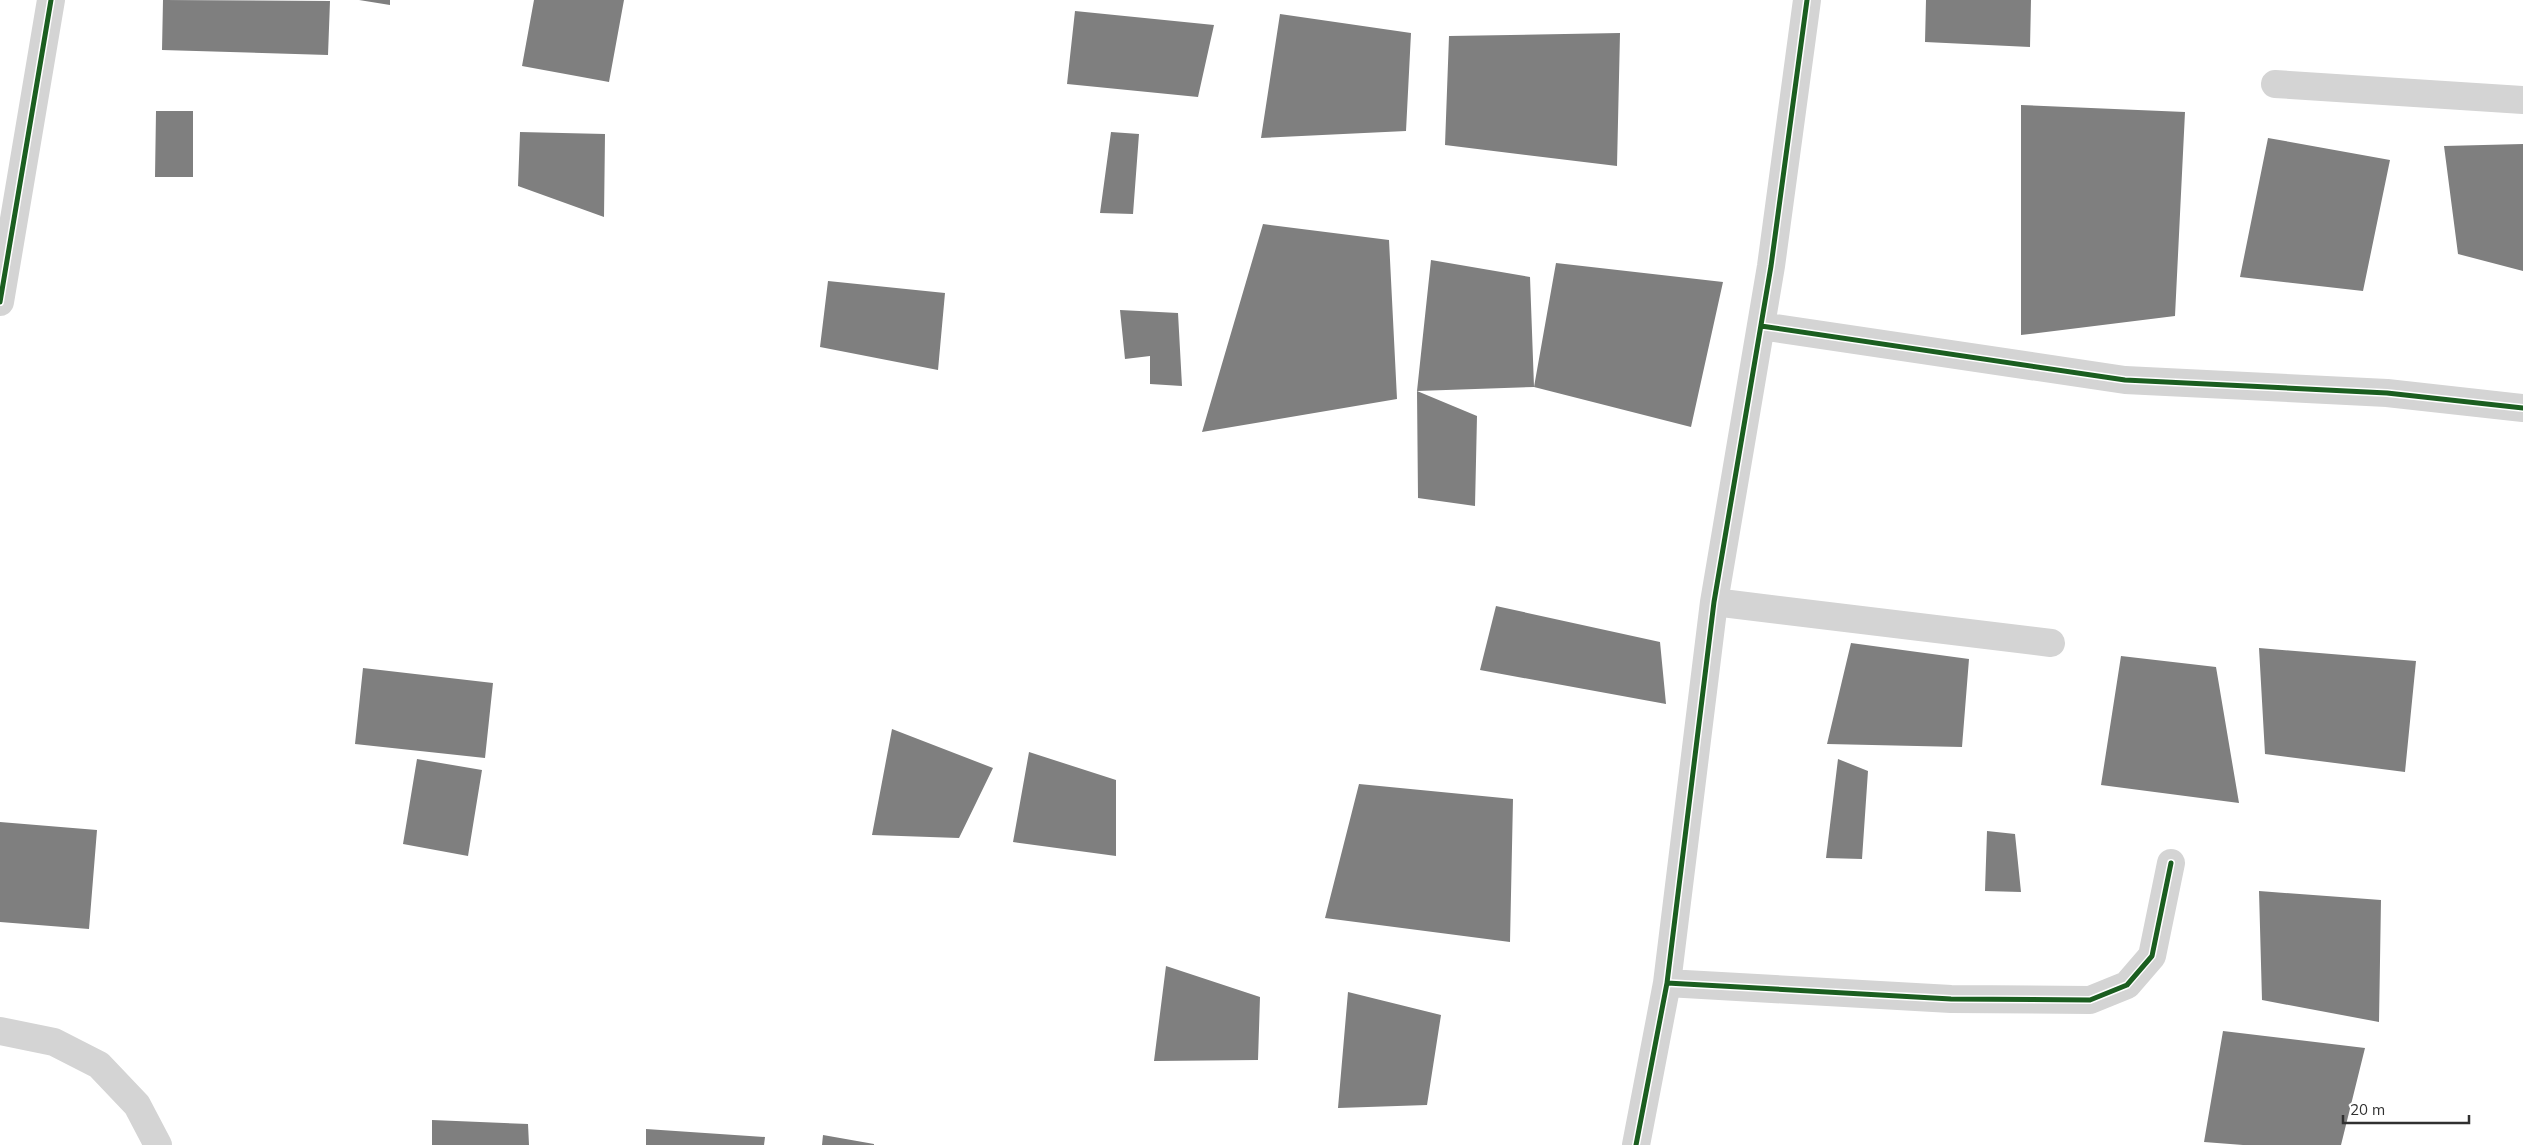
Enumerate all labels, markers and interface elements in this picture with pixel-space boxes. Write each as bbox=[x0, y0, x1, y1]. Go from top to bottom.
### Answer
scale bar bbox=[2343, 1092, 2469, 1124]
text: 20 m bbox=[2350, 1100, 2385, 1119]

